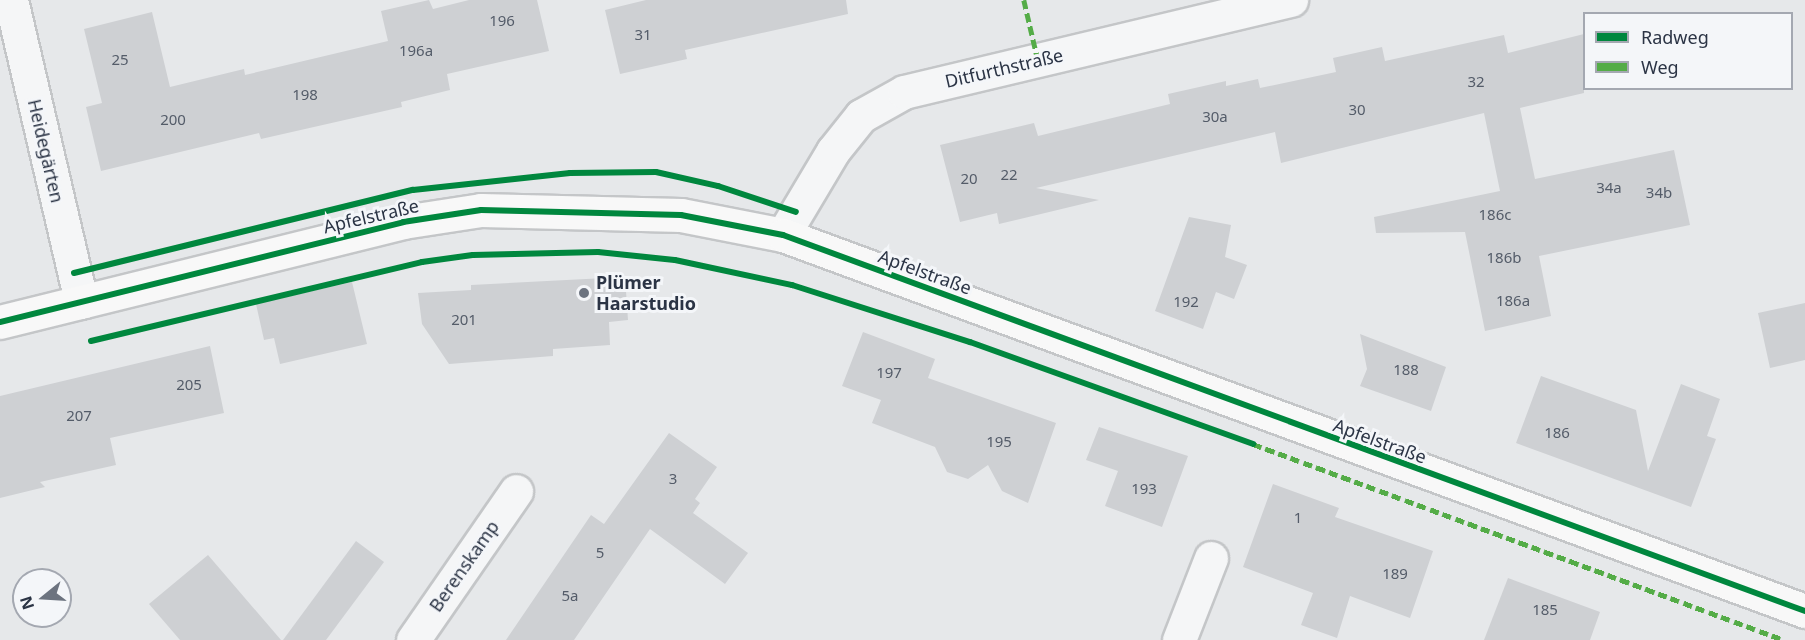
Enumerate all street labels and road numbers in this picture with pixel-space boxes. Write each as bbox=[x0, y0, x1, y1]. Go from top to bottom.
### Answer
street label: Ditfurthstraße bbox=[943, 44, 1065, 92]
street label: Heidegärten bbox=[24, 97, 68, 205]
street label: Apfelstraße bbox=[321, 195, 421, 237]
street label: Apfelstraße bbox=[876, 245, 974, 299]
street label: Apfelstraße bbox=[1331, 414, 1429, 468]
street label: Berenskamp bbox=[425, 516, 503, 616]

